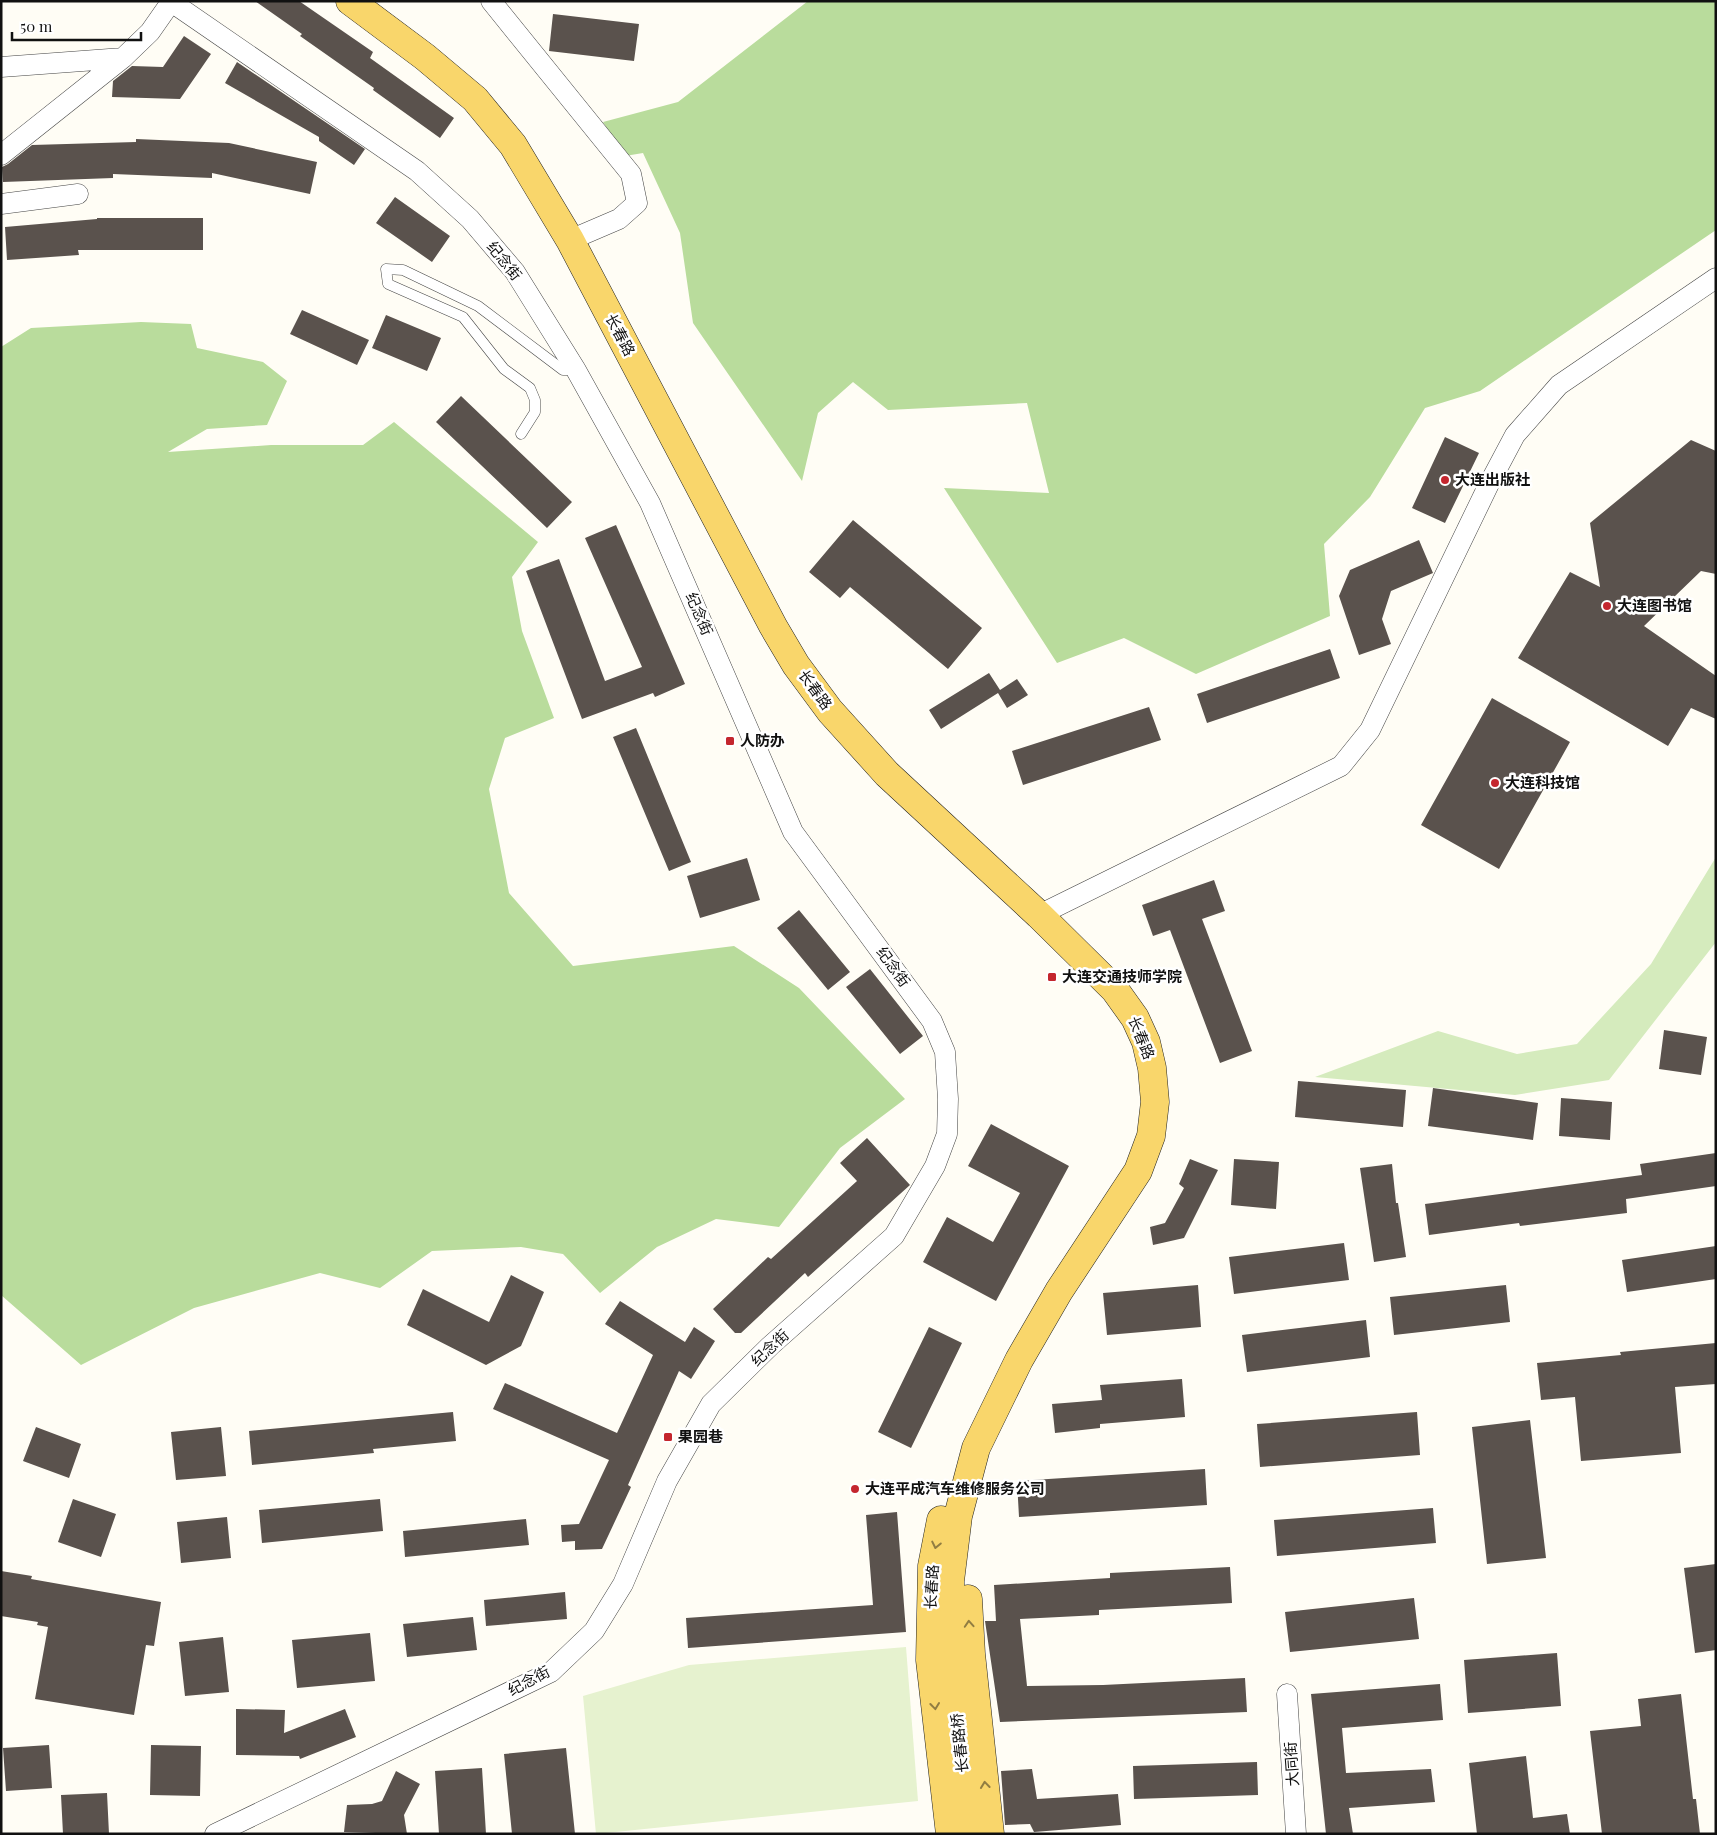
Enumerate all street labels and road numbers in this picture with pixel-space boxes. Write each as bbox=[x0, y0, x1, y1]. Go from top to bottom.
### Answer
street label: 纪念街 bbox=[483, 237, 527, 284]
street label: 长春路 bbox=[601, 310, 640, 359]
street label: 纪念街 bbox=[682, 589, 718, 638]
street label: 长春路 bbox=[794, 665, 837, 713]
street label: 纪念街 bbox=[872, 942, 915, 990]
street label: 长春路 bbox=[1124, 1013, 1160, 1062]
street label: 纪念街 bbox=[746, 1325, 793, 1370]
street label: 长春路 bbox=[920, 1564, 942, 1610]
street label: 纪念街 bbox=[504, 1661, 553, 1700]
street label: 长春路桥 bbox=[946, 1712, 972, 1774]
street label: 大同街 bbox=[1279, 1741, 1303, 1787]

